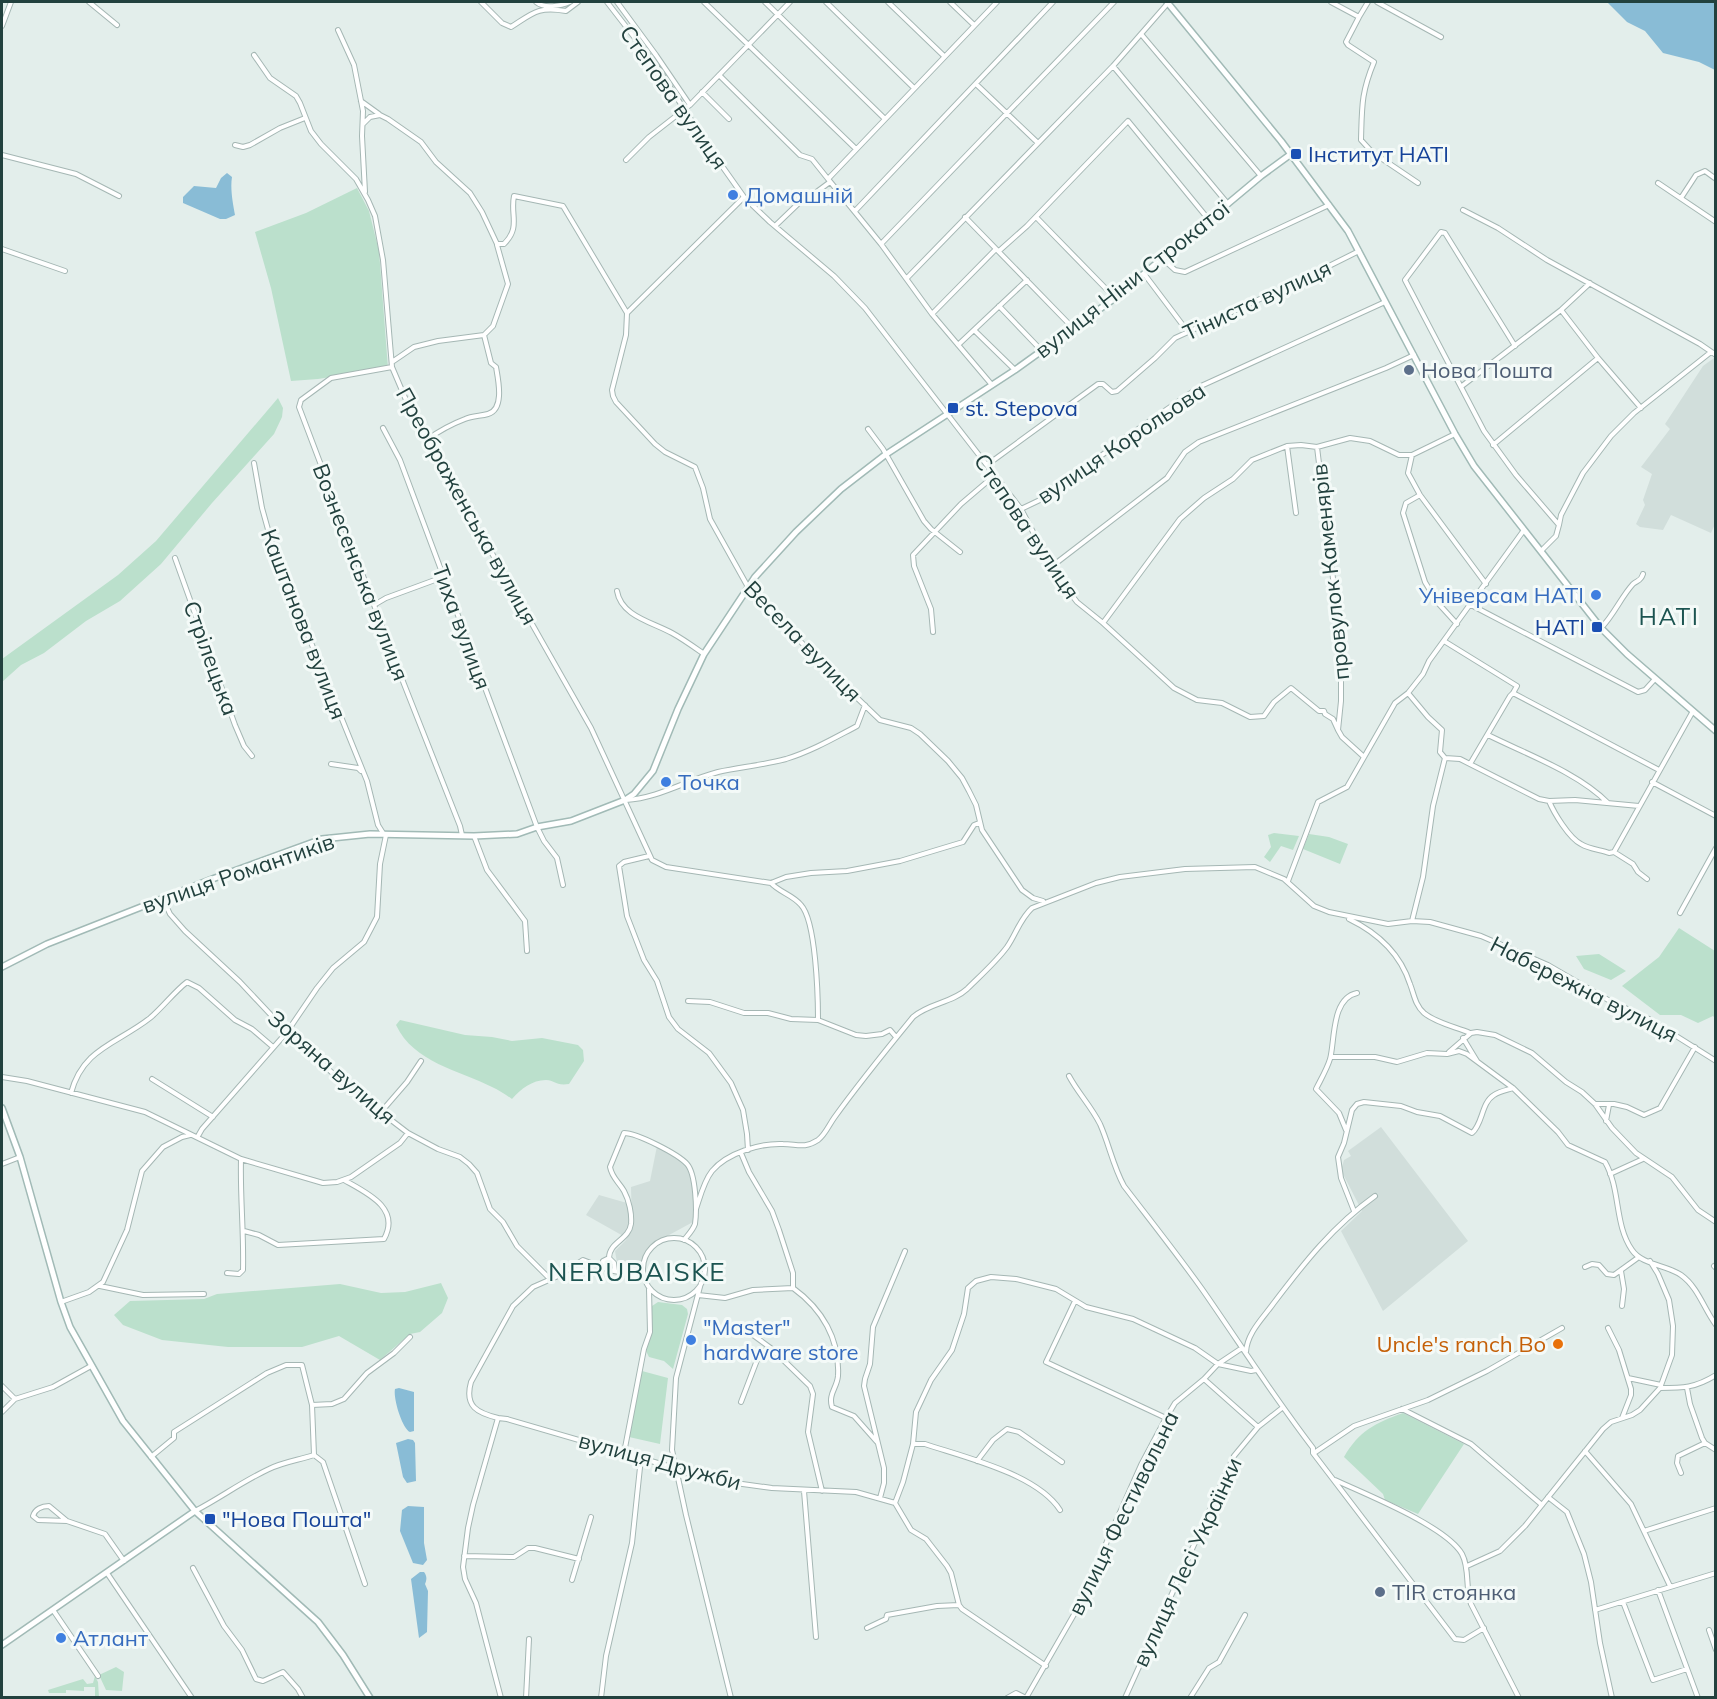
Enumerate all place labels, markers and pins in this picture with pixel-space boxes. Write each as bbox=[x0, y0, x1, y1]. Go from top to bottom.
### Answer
place label: Інститут НАТІ bbox=[1308, 140, 1449, 168]
marker: Інститут НАТІ bbox=[1289, 147, 1303, 161]
place label: Домашній bbox=[745, 181, 853, 209]
marker: Домашній bbox=[726, 188, 740, 202]
place label: Нова Пошта bbox=[1421, 356, 1553, 384]
marker: Нова Пошта bbox=[1402, 363, 1416, 377]
place label: st. Stepova bbox=[965, 394, 1078, 422]
marker: st. Stepova bbox=[946, 401, 960, 415]
place label: Універсам НАТІ bbox=[1418, 581, 1584, 609]
marker: Універсам НАТІ bbox=[1589, 588, 1603, 602]
place label: НАТІ bbox=[1535, 613, 1585, 641]
marker: НАТІ bbox=[1590, 620, 1604, 634]
place label: Точка bbox=[678, 768, 740, 796]
marker: Точка bbox=[659, 775, 673, 789]
place label: "Master" hardware store bbox=[703, 1313, 859, 1366]
place label: Uncle's ranch Bo bbox=[1376, 1330, 1546, 1358]
marker: "Master" hardware store bbox=[684, 1333, 698, 1347]
marker: Uncle's ranch Bo bbox=[1551, 1337, 1565, 1351]
place label: "Нова Пошта" bbox=[222, 1505, 371, 1533]
marker: "Нова Пошта" bbox=[203, 1512, 217, 1526]
place label: TIR стоянка bbox=[1392, 1578, 1516, 1606]
marker: TIR стоянка bbox=[1373, 1585, 1387, 1599]
place label: Атлант bbox=[73, 1624, 148, 1652]
marker: Атлант bbox=[54, 1631, 68, 1645]

